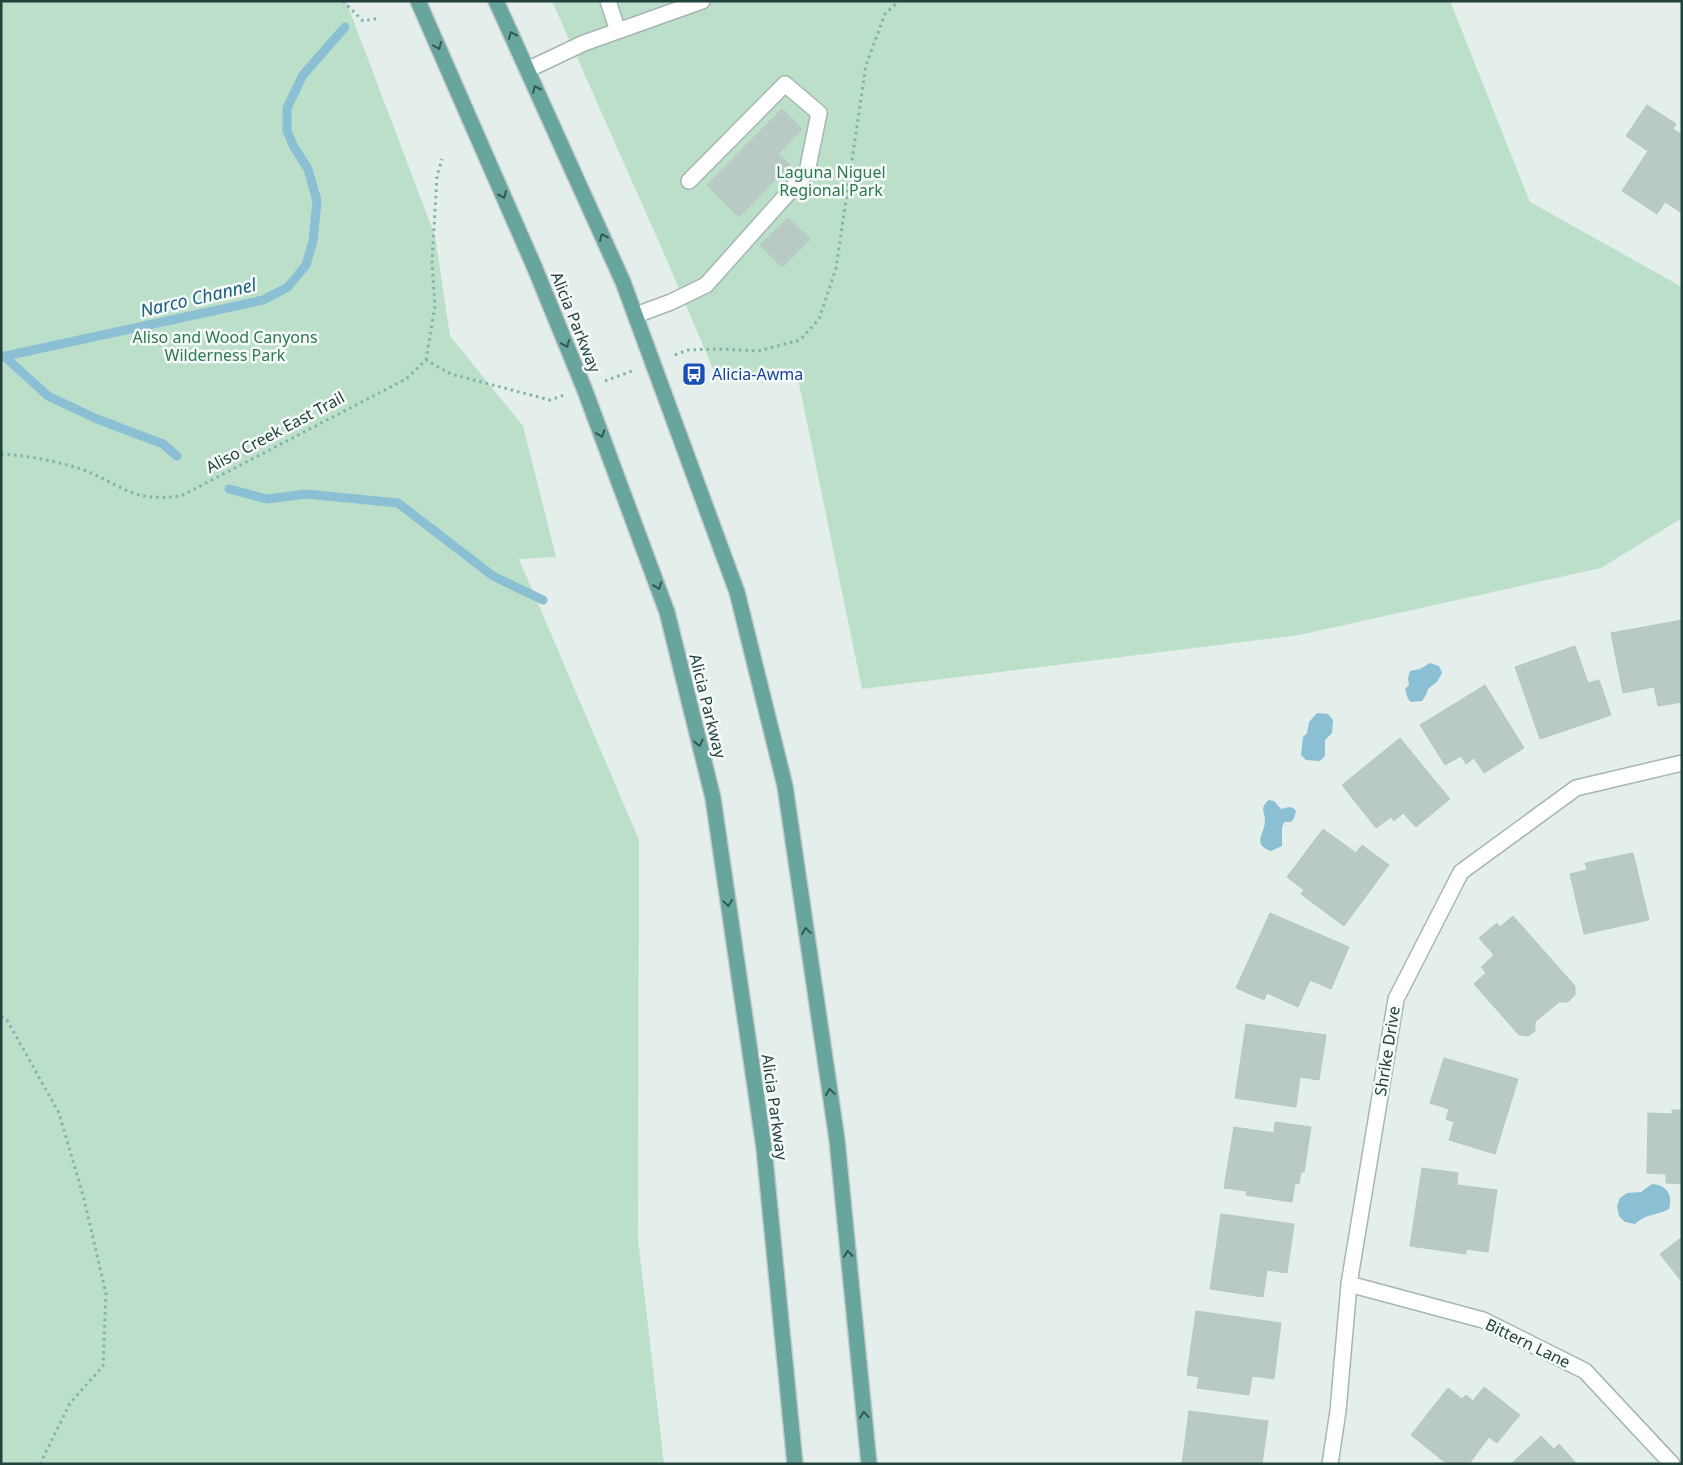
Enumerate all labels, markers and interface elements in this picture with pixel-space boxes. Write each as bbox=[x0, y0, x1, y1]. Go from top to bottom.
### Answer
one-way arrow bbox=[507, 31, 518, 40]
one-way arrow bbox=[431, 41, 442, 50]
one-way arrow bbox=[532, 86, 542, 95]
park label: Laguna Niguel Regional Park bbox=[776, 161, 886, 201]
one-way arrow bbox=[496, 190, 507, 199]
one-way arrow bbox=[599, 233, 609, 242]
street label: Alicia Parkway bbox=[546, 268, 607, 376]
water label: Narco Channel bbox=[138, 272, 259, 322]
park label: Aliso and Wood Canyons Wilderness Park bbox=[132, 326, 318, 366]
one-way arrow bbox=[561, 340, 571, 348]
bus stop icon: Alicia-Awma bbox=[681, 361, 707, 387]
place label: Alicia-Awma bbox=[712, 363, 803, 385]
street label: Aliso Creek East Trail bbox=[202, 386, 348, 478]
one-way arrow bbox=[595, 429, 605, 438]
one-way arrow bbox=[652, 582, 662, 590]
street label: Alicia Parkway bbox=[684, 651, 732, 761]
one-way arrow bbox=[693, 739, 704, 748]
one-way arrow bbox=[722, 899, 733, 907]
one-way arrow bbox=[802, 927, 812, 936]
street label: Shrike Drive bbox=[1369, 1004, 1405, 1098]
street label: Alicia Parkway bbox=[757, 1053, 793, 1162]
one-way arrow bbox=[825, 1088, 835, 1096]
one-way arrow bbox=[843, 1249, 854, 1257]
street label: Bittern Lane bbox=[1482, 1313, 1574, 1373]
one-way arrow bbox=[859, 1411, 870, 1419]

